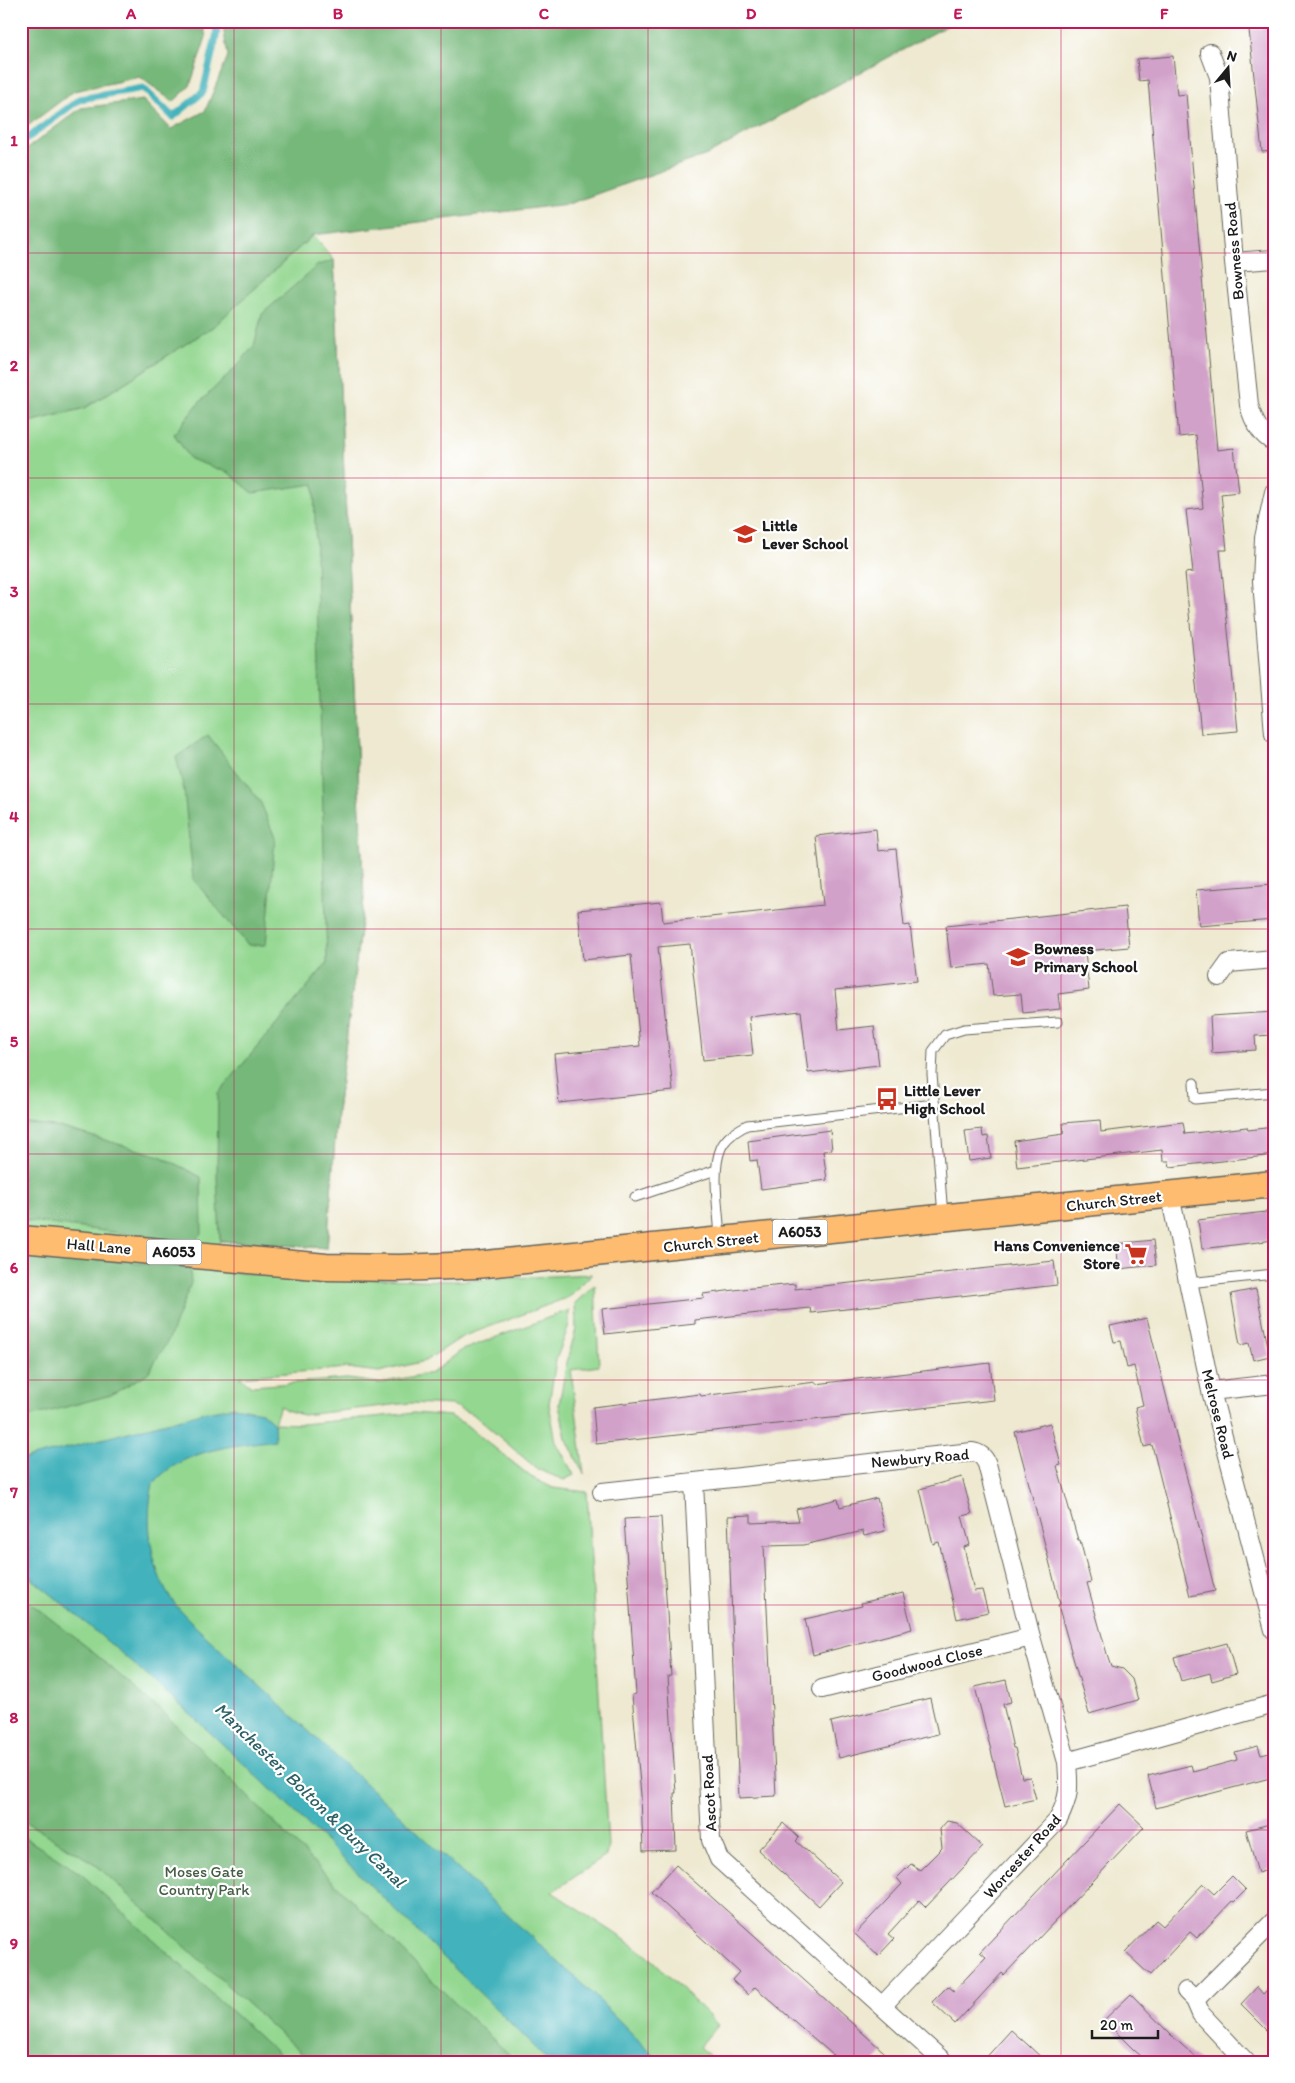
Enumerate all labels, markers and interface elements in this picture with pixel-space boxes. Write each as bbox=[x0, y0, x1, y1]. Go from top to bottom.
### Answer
text: A bbox=[125, 4, 137, 23]
text: B bbox=[333, 4, 344, 23]
text: C bbox=[539, 4, 550, 23]
text: D bbox=[746, 4, 757, 23]
text: E bbox=[954, 4, 963, 23]
text: F bbox=[1160, 4, 1169, 23]
north arrow bbox=[1202, 42, 1252, 92]
text: N bbox=[1225, 47, 1239, 66]
text: 1 bbox=[10, 131, 18, 150]
street label: Bowness Road bbox=[1220, 201, 1248, 301]
text: 2 bbox=[10, 356, 19, 375]
place label: Little Lever School bbox=[762, 516, 849, 553]
school or university icon: Little Lever School bbox=[732, 521, 758, 547]
text: 3 bbox=[10, 582, 19, 601]
text: 4 bbox=[9, 807, 19, 826]
place label: Bowness Primary School bbox=[1034, 939, 1138, 977]
school or university icon: Bowness Primary School bbox=[1005, 944, 1031, 970]
text: 5 bbox=[10, 1032, 19, 1051]
place label: Little Lever High School bbox=[904, 1081, 986, 1119]
bus stop icon: Little Lever High School bbox=[874, 1086, 900, 1112]
street label: Church Street bbox=[1065, 1187, 1163, 1215]
road number: A6053 bbox=[772, 1220, 828, 1244]
street label: Church Street bbox=[662, 1228, 760, 1256]
street label: Hall Lane bbox=[66, 1234, 132, 1258]
place label: Hans Convenience Store bbox=[994, 1236, 1120, 1273]
road number: A6053 bbox=[146, 1240, 202, 1264]
supermarket icon: Hans Convenience Store bbox=[1123, 1241, 1149, 1267]
text: 6 bbox=[10, 1258, 19, 1277]
street label: Melrose Road bbox=[1198, 1367, 1238, 1461]
street label: Newbury Road bbox=[870, 1444, 970, 1472]
text: 7 bbox=[9, 1483, 18, 1502]
street label: Goodwood Close bbox=[870, 1640, 985, 1686]
water label: Manchester, Bolton & Bury Canal bbox=[210, 1698, 411, 1894]
text: 8 bbox=[10, 1708, 19, 1727]
street label: Ascot Road bbox=[697, 1754, 721, 1832]
street label: Worcester Road bbox=[979, 1810, 1065, 1902]
park label: Moses Gate Country Park bbox=[159, 1862, 250, 1899]
text: 9 bbox=[10, 1934, 18, 1953]
scale bar bbox=[1092, 2008, 1159, 2040]
text: 20 m bbox=[1100, 2016, 1134, 2034]

